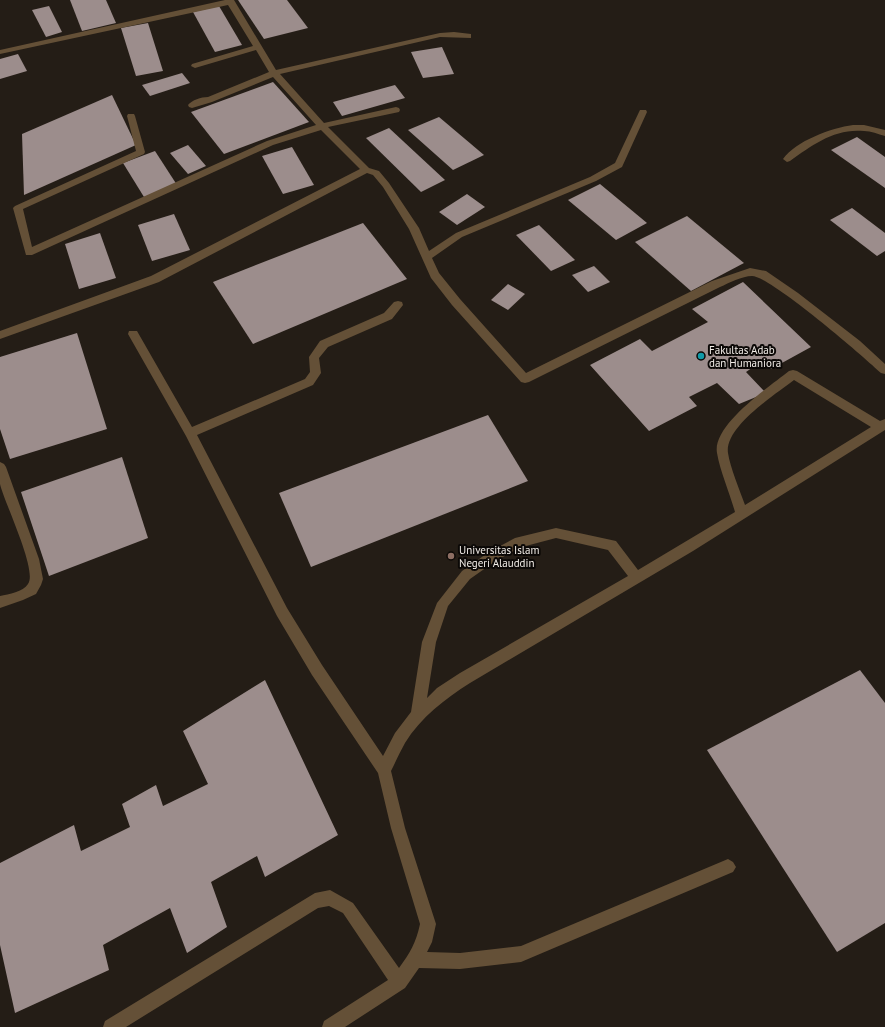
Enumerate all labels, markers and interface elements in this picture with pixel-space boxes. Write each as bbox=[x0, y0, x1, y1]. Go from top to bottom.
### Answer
place label: Fakultas Adab dan Humaniora bbox=[709, 343, 781, 370]
marker: Fakultas Adab dan Humaniora bbox=[696, 351, 706, 361]
place label: Universitas Islam Negeri Alauddin bbox=[459, 543, 539, 570]
marker: Universitas Islam Negeri Alauddin bbox=[446, 551, 456, 561]

